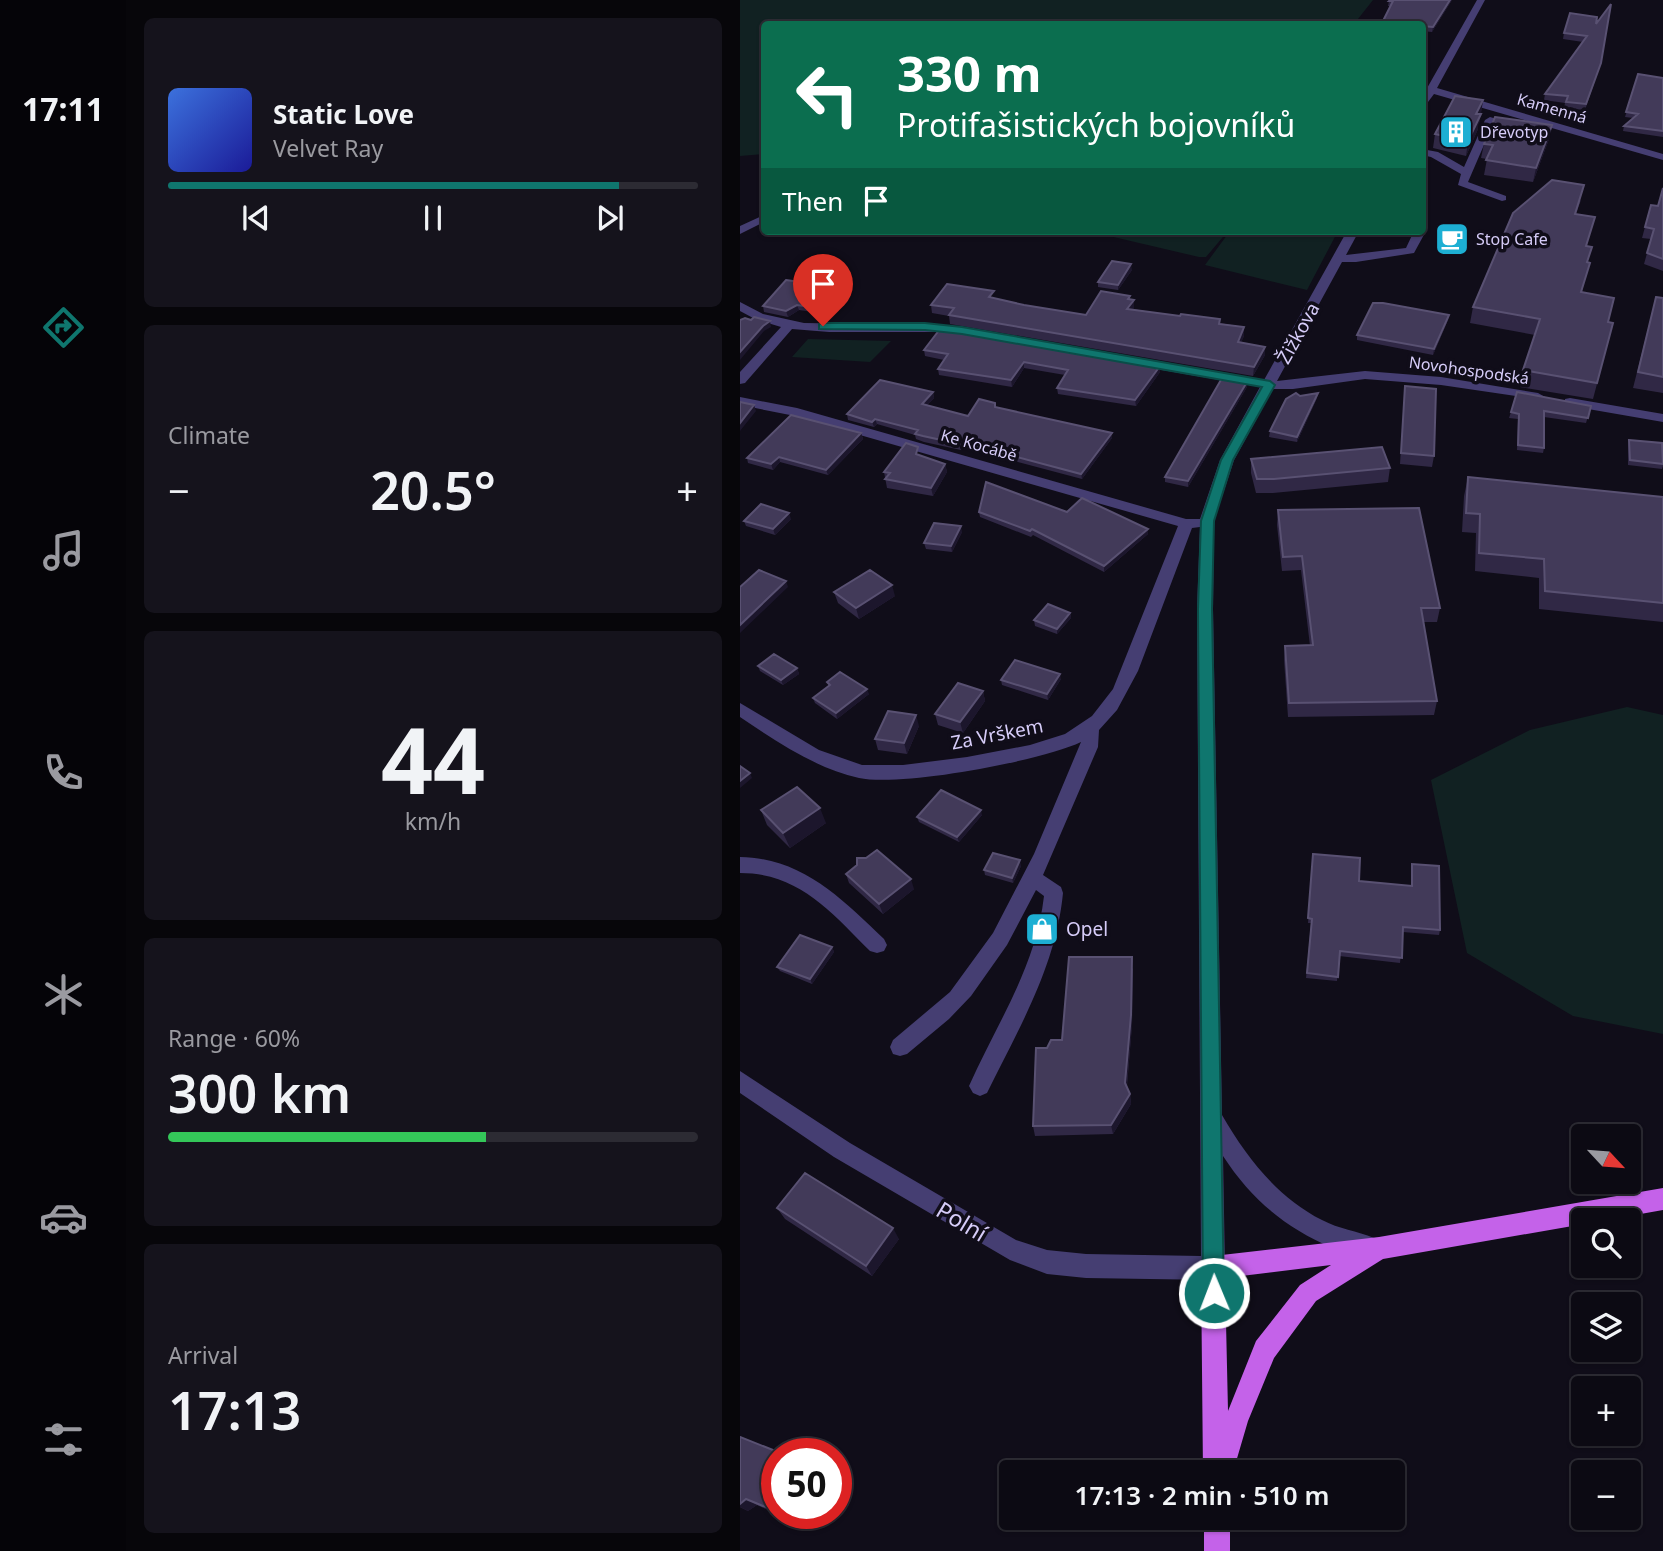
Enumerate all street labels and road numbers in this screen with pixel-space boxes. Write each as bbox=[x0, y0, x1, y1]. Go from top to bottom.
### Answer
street label: Kamenná bbox=[1515, 88, 1589, 128]
street label: Žižkova bbox=[1271, 298, 1325, 368]
street label: Novohospodská bbox=[1408, 351, 1530, 389]
street label: Ke Kocábě bbox=[938, 424, 1020, 466]
street label: Za Vrškem bbox=[949, 712, 1045, 756]
street label: Polní bbox=[931, 1193, 994, 1249]

